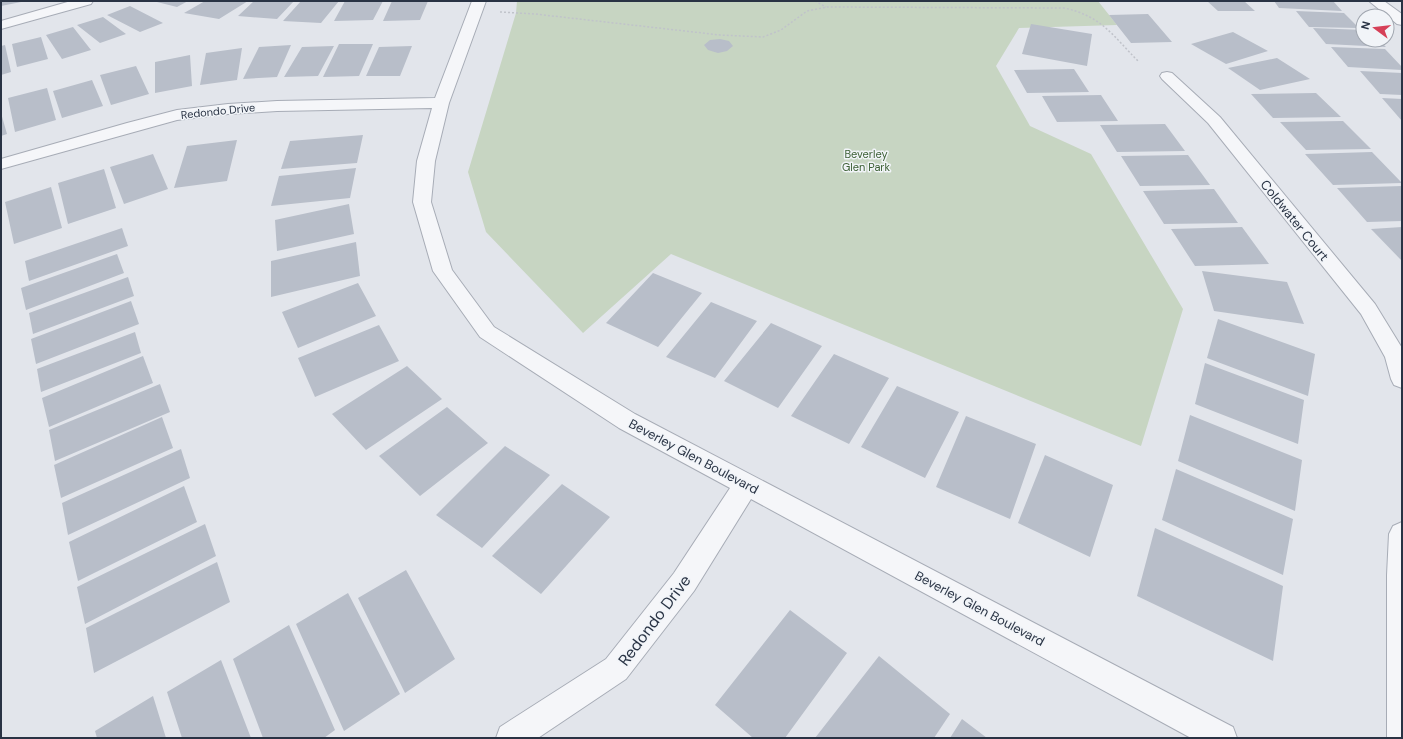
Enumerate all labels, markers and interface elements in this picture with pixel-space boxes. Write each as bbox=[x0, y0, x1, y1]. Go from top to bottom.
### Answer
north arrow bbox=[1355, 8, 1395, 48]
text: N bbox=[1358, 20, 1373, 31]
street label: Redondo Drive bbox=[180, 100, 256, 122]
park label: Beverley Glen Park bbox=[842, 147, 890, 174]
street label: Coldwater Court bbox=[1257, 176, 1333, 264]
street label: Beverley Glen Boulevard bbox=[626, 415, 762, 498]
street label: Beverley Glen Boulevard bbox=[912, 567, 1048, 650]
street label: Redondo Drive bbox=[613, 571, 695, 670]

